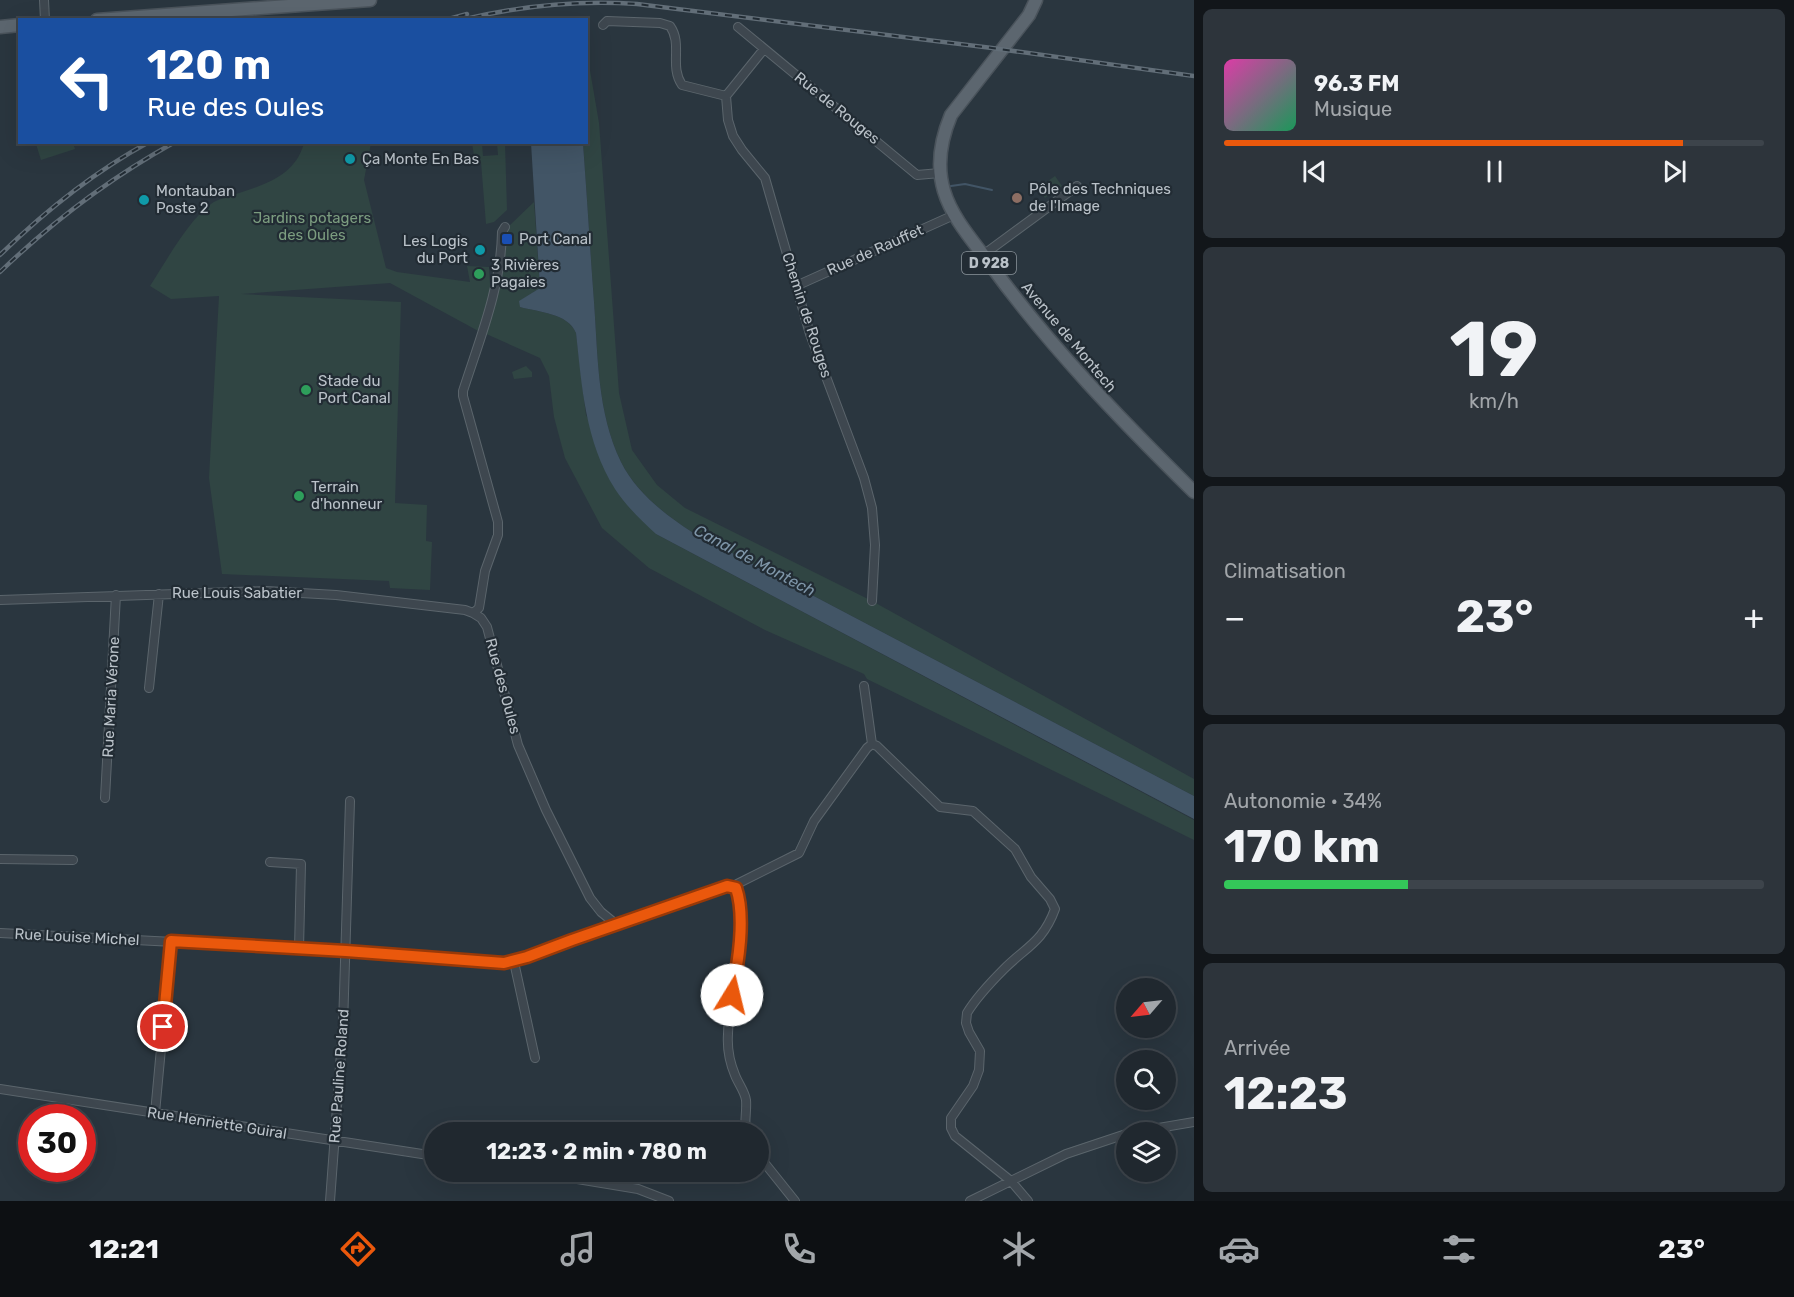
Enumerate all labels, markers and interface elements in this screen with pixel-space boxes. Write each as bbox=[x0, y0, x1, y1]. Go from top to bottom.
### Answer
text: 120 m bbox=[147, 40, 271, 90]
icon: left bbox=[48, 42, 126, 120]
street label: Rue de Rouges bbox=[791, 68, 883, 148]
text: 96.3 FM bbox=[1314, 70, 1400, 97]
text: Rue des Oules bbox=[147, 91, 324, 123]
text: Musique bbox=[1314, 97, 1392, 121]
place label: Ça Monte En Bas bbox=[362, 150, 480, 168]
marker: Ça Monte En Bas bbox=[343, 152, 357, 166]
icon: previous bbox=[1298, 155, 1331, 188]
icon: pause bbox=[1478, 155, 1511, 188]
icon: next bbox=[1658, 155, 1691, 188]
place label: Pôle des Techniques de l'Image bbox=[1029, 180, 1171, 215]
place label: Montauban Poste 2 bbox=[156, 182, 235, 217]
marker: Pôle des Techniques de l'Image bbox=[1010, 191, 1024, 205]
marker: Montauban Poste 2 bbox=[137, 193, 151, 207]
park label: Jardins potagers des Oules bbox=[253, 209, 372, 244]
street label: Rue de Rauffet bbox=[824, 221, 926, 279]
place label: Port Canal bbox=[519, 230, 592, 248]
place label: Les Logis du Port bbox=[403, 232, 468, 267]
marker: Port Canal bbox=[500, 232, 514, 246]
marker: Les Logis du Port bbox=[473, 243, 487, 257]
street label: Chemin de Rouges bbox=[778, 250, 836, 380]
road number: D 928 bbox=[962, 252, 1016, 274]
place label: 3 Rivières Pagaies bbox=[491, 256, 559, 291]
marker: 3 Rivières Pagaies bbox=[472, 267, 486, 281]
street label: Avenue de Montech bbox=[1018, 278, 1120, 396]
text: 19 bbox=[1450, 303, 1538, 396]
place label: Stade du Port Canal bbox=[318, 372, 391, 407]
marker: Stade du Port Canal bbox=[299, 383, 313, 397]
text: km/h bbox=[1469, 389, 1519, 413]
place label: Terrain d'honneur bbox=[311, 478, 383, 513]
marker: Terrain d'honneur bbox=[292, 489, 306, 503]
water label: Canal de Montech bbox=[691, 520, 819, 600]
text: Climatisation bbox=[1224, 559, 1346, 583]
street label: Rue Louis Sabatier bbox=[172, 584, 302, 602]
text: 23° bbox=[1456, 590, 1533, 643]
text: − bbox=[1224, 598, 1245, 637]
text: + bbox=[1743, 598, 1764, 637]
street label: Rue Maria Vérone bbox=[99, 636, 123, 758]
street label: Rue des Oules bbox=[482, 636, 525, 736]
text: Autonomie · 34% bbox=[1224, 789, 1382, 813]
text: 170 km bbox=[1224, 820, 1380, 873]
street label: Rue Louise Michel bbox=[14, 925, 140, 949]
position arrow bbox=[700, 963, 764, 1027]
north arrow bbox=[1116, 978, 1176, 1038]
map controls bbox=[1116, 978, 1176, 1182]
pin bbox=[137, 1001, 188, 1052]
street label: Rue Pauline Roland bbox=[325, 1008, 353, 1144]
icon: arrive bbox=[146, 1010, 179, 1043]
text: Arrivée bbox=[1224, 1036, 1291, 1060]
button: search bbox=[1116, 1050, 1176, 1110]
text: 12:23 bbox=[1224, 1067, 1348, 1120]
street label: Rue Henriette Guiral bbox=[146, 1103, 288, 1143]
speed limit sign: 30 bbox=[18, 1104, 96, 1182]
button: layers bbox=[1116, 1122, 1176, 1182]
text: 12:23 · 2 min · 780 m bbox=[486, 1138, 707, 1165]
icon: directions bbox=[337, 1228, 379, 1270]
icon: music bbox=[557, 1228, 599, 1270]
icon: phone bbox=[778, 1228, 820, 1270]
icon: climate bbox=[998, 1228, 1040, 1270]
icon: car bbox=[1218, 1228, 1260, 1270]
icon: filters bbox=[1438, 1228, 1480, 1270]
text: 12:21 bbox=[89, 1233, 159, 1265]
text: 23° bbox=[1658, 1233, 1705, 1265]

